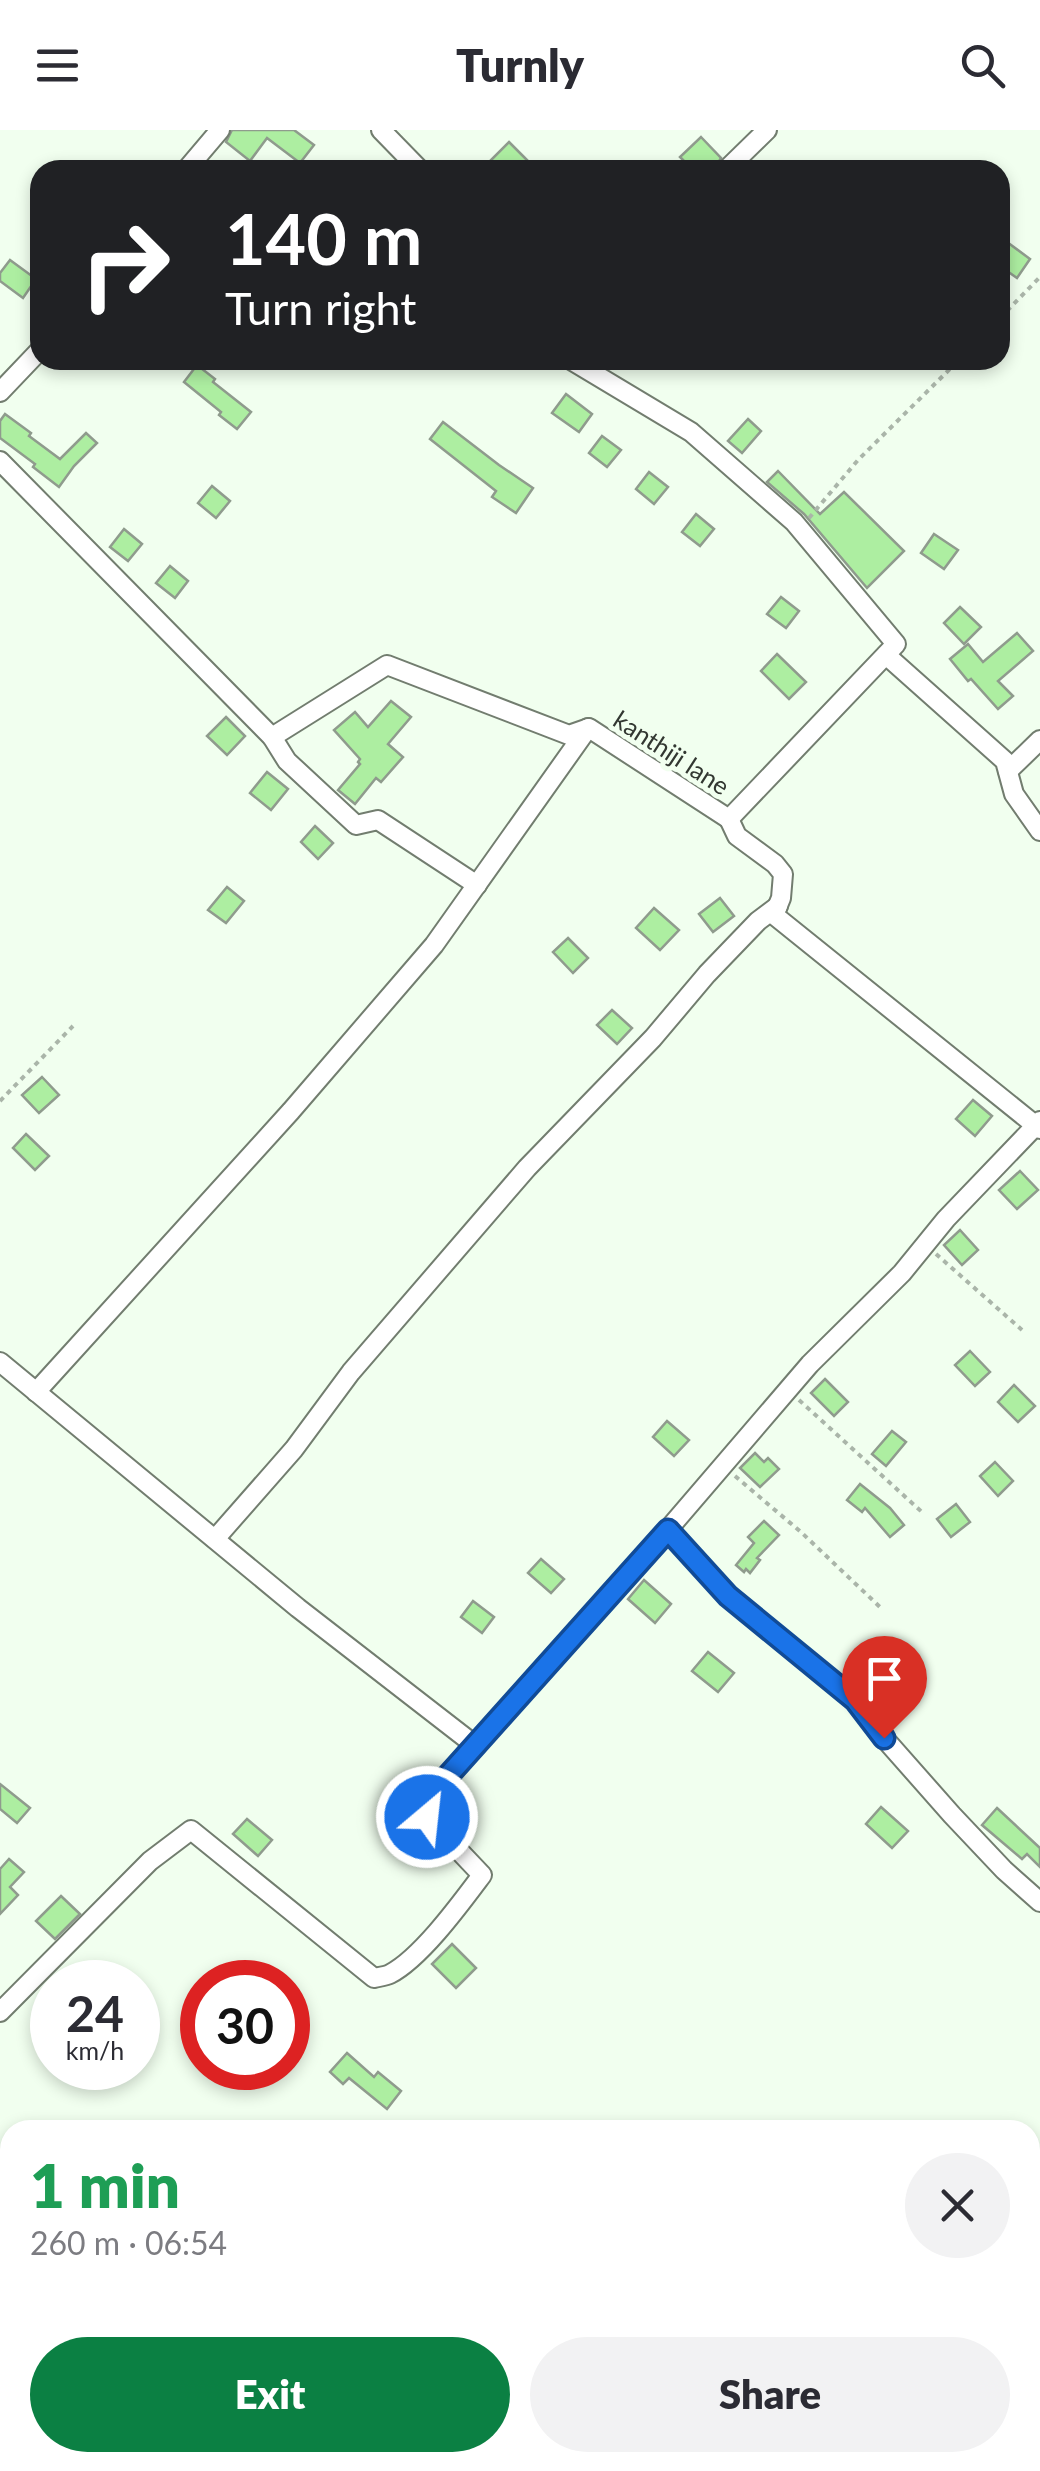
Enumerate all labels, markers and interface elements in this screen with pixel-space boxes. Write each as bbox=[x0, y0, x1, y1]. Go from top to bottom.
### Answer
icon: menu bbox=[30, 38, 85, 93]
text: Turnly bbox=[456, 38, 584, 92]
icon: search bbox=[955, 38, 1010, 93]
text: 140 m bbox=[225, 196, 422, 280]
icon: right bbox=[60, 200, 190, 330]
text: Turn right bbox=[225, 281, 416, 335]
street label: kanthiji lane bbox=[609, 704, 735, 800]
pin bbox=[842, 1636, 927, 1739]
icon: arrive bbox=[857, 1651, 912, 1706]
position arrow bbox=[375, 1765, 479, 1869]
speed limit sign: 30 bbox=[180, 1960, 310, 2090]
text: 24 bbox=[66, 1983, 124, 2043]
text: km/h bbox=[66, 2035, 124, 2065]
text: 1 min bbox=[30, 2149, 180, 2221]
button: close bbox=[905, 2153, 1010, 2258]
text: 260 m · 06:54 bbox=[30, 2223, 227, 2262]
button: Exit bbox=[30, 2337, 510, 2452]
button: Share bbox=[530, 2337, 1010, 2452]

